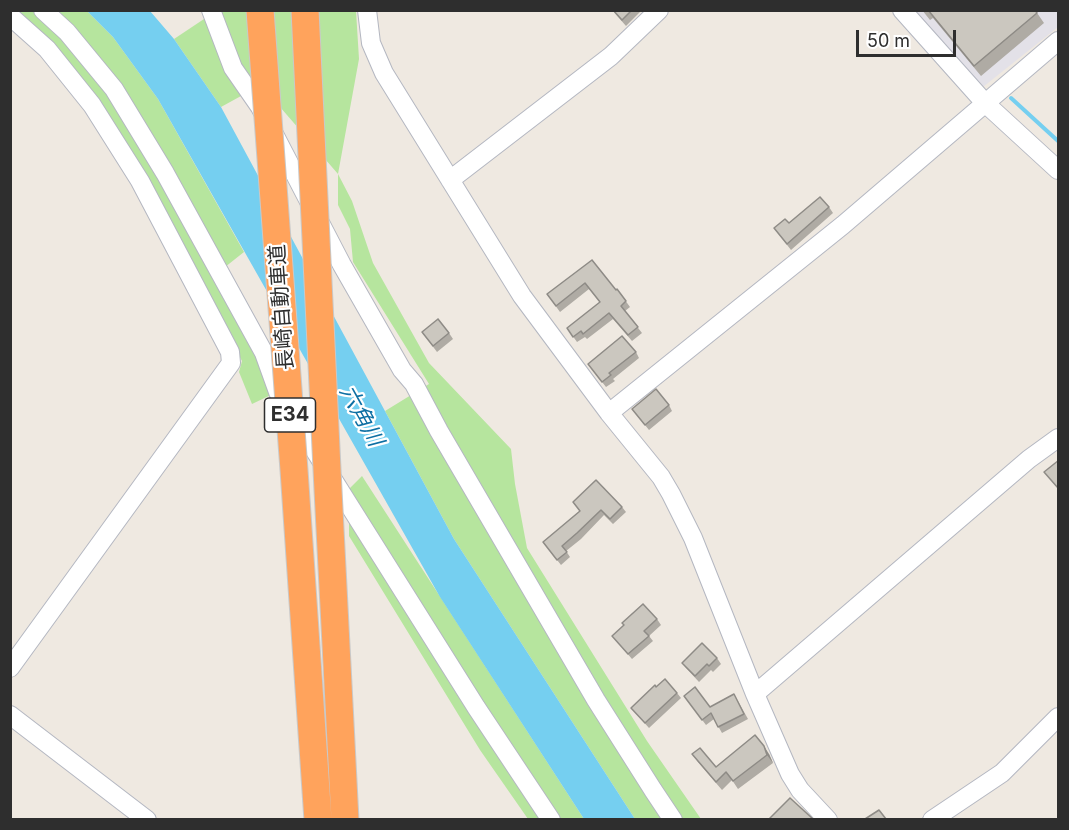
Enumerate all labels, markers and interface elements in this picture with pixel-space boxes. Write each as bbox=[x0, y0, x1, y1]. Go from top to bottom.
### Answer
scale bar bbox=[859, 18, 960, 56]
text: 50 m bbox=[867, 30, 910, 51]
street label: 長崎自動車道 bbox=[265, 243, 299, 371]
water label: 六角川 bbox=[333, 381, 389, 451]
road number: E34 bbox=[264, 398, 316, 432]

